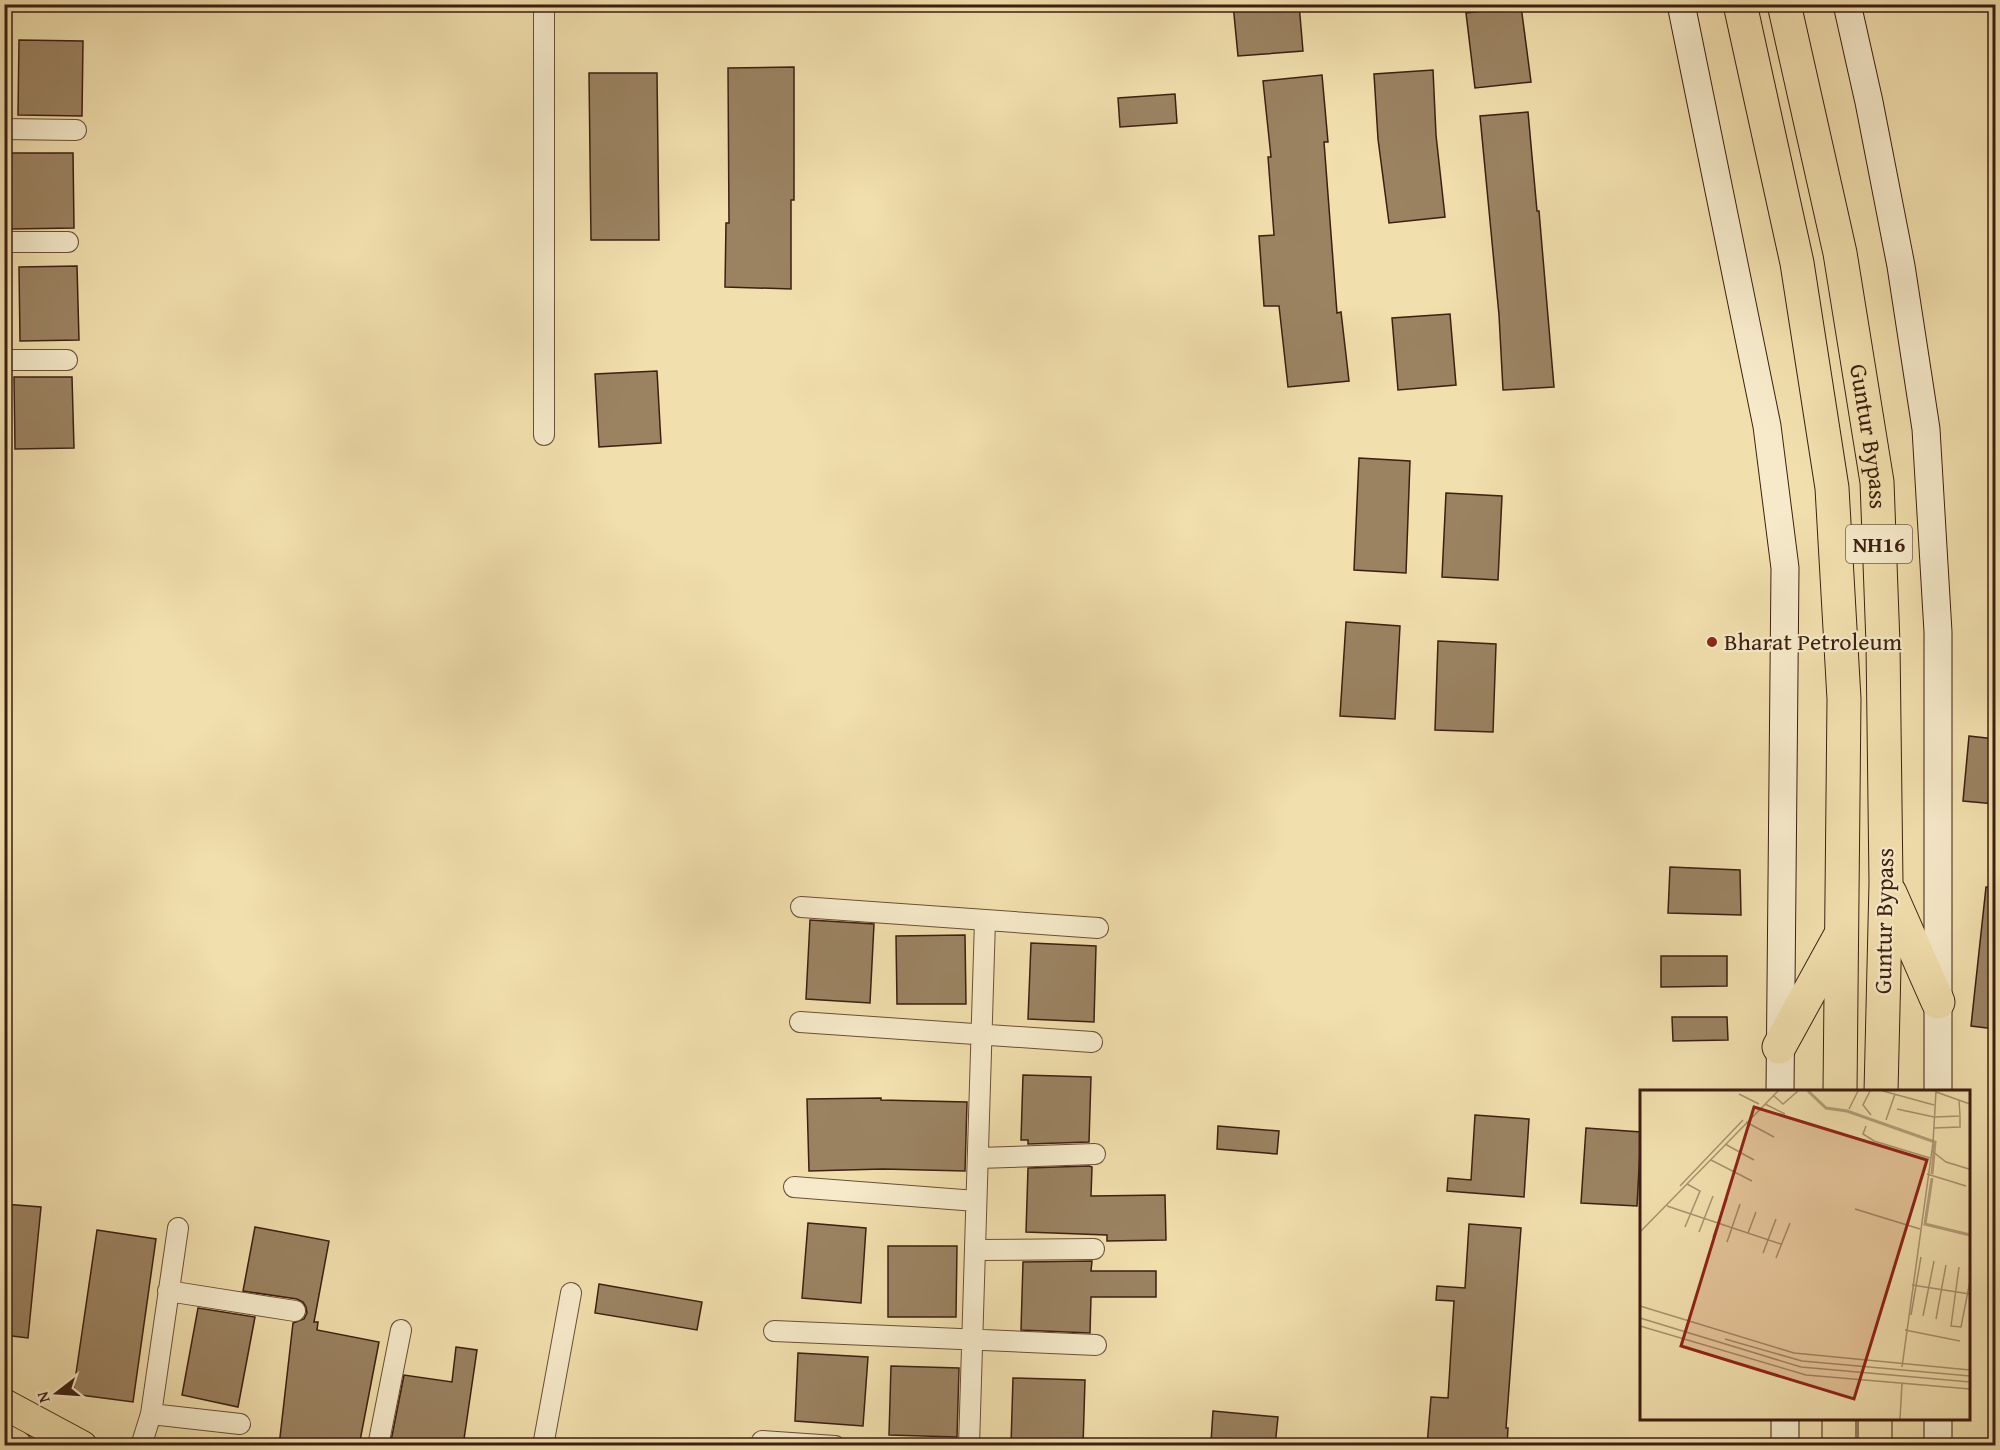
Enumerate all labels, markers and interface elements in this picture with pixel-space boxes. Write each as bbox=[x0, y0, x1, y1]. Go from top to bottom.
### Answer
street label: Guntur Bypass bbox=[1841, 361, 1896, 510]
road number: NH16 bbox=[1846, 525, 1912, 563]
place label: Bharat Petroleum bbox=[1724, 624, 1903, 659]
marker: Bharat Petroleum bbox=[1705, 635, 1719, 649]
street label: Guntur Bypass bbox=[1865, 848, 1902, 994]
inset map bbox=[1640, 1090, 1970, 1420]
north arrow bbox=[27, 1363, 87, 1423]
text: N bbox=[30, 1388, 56, 1406]

